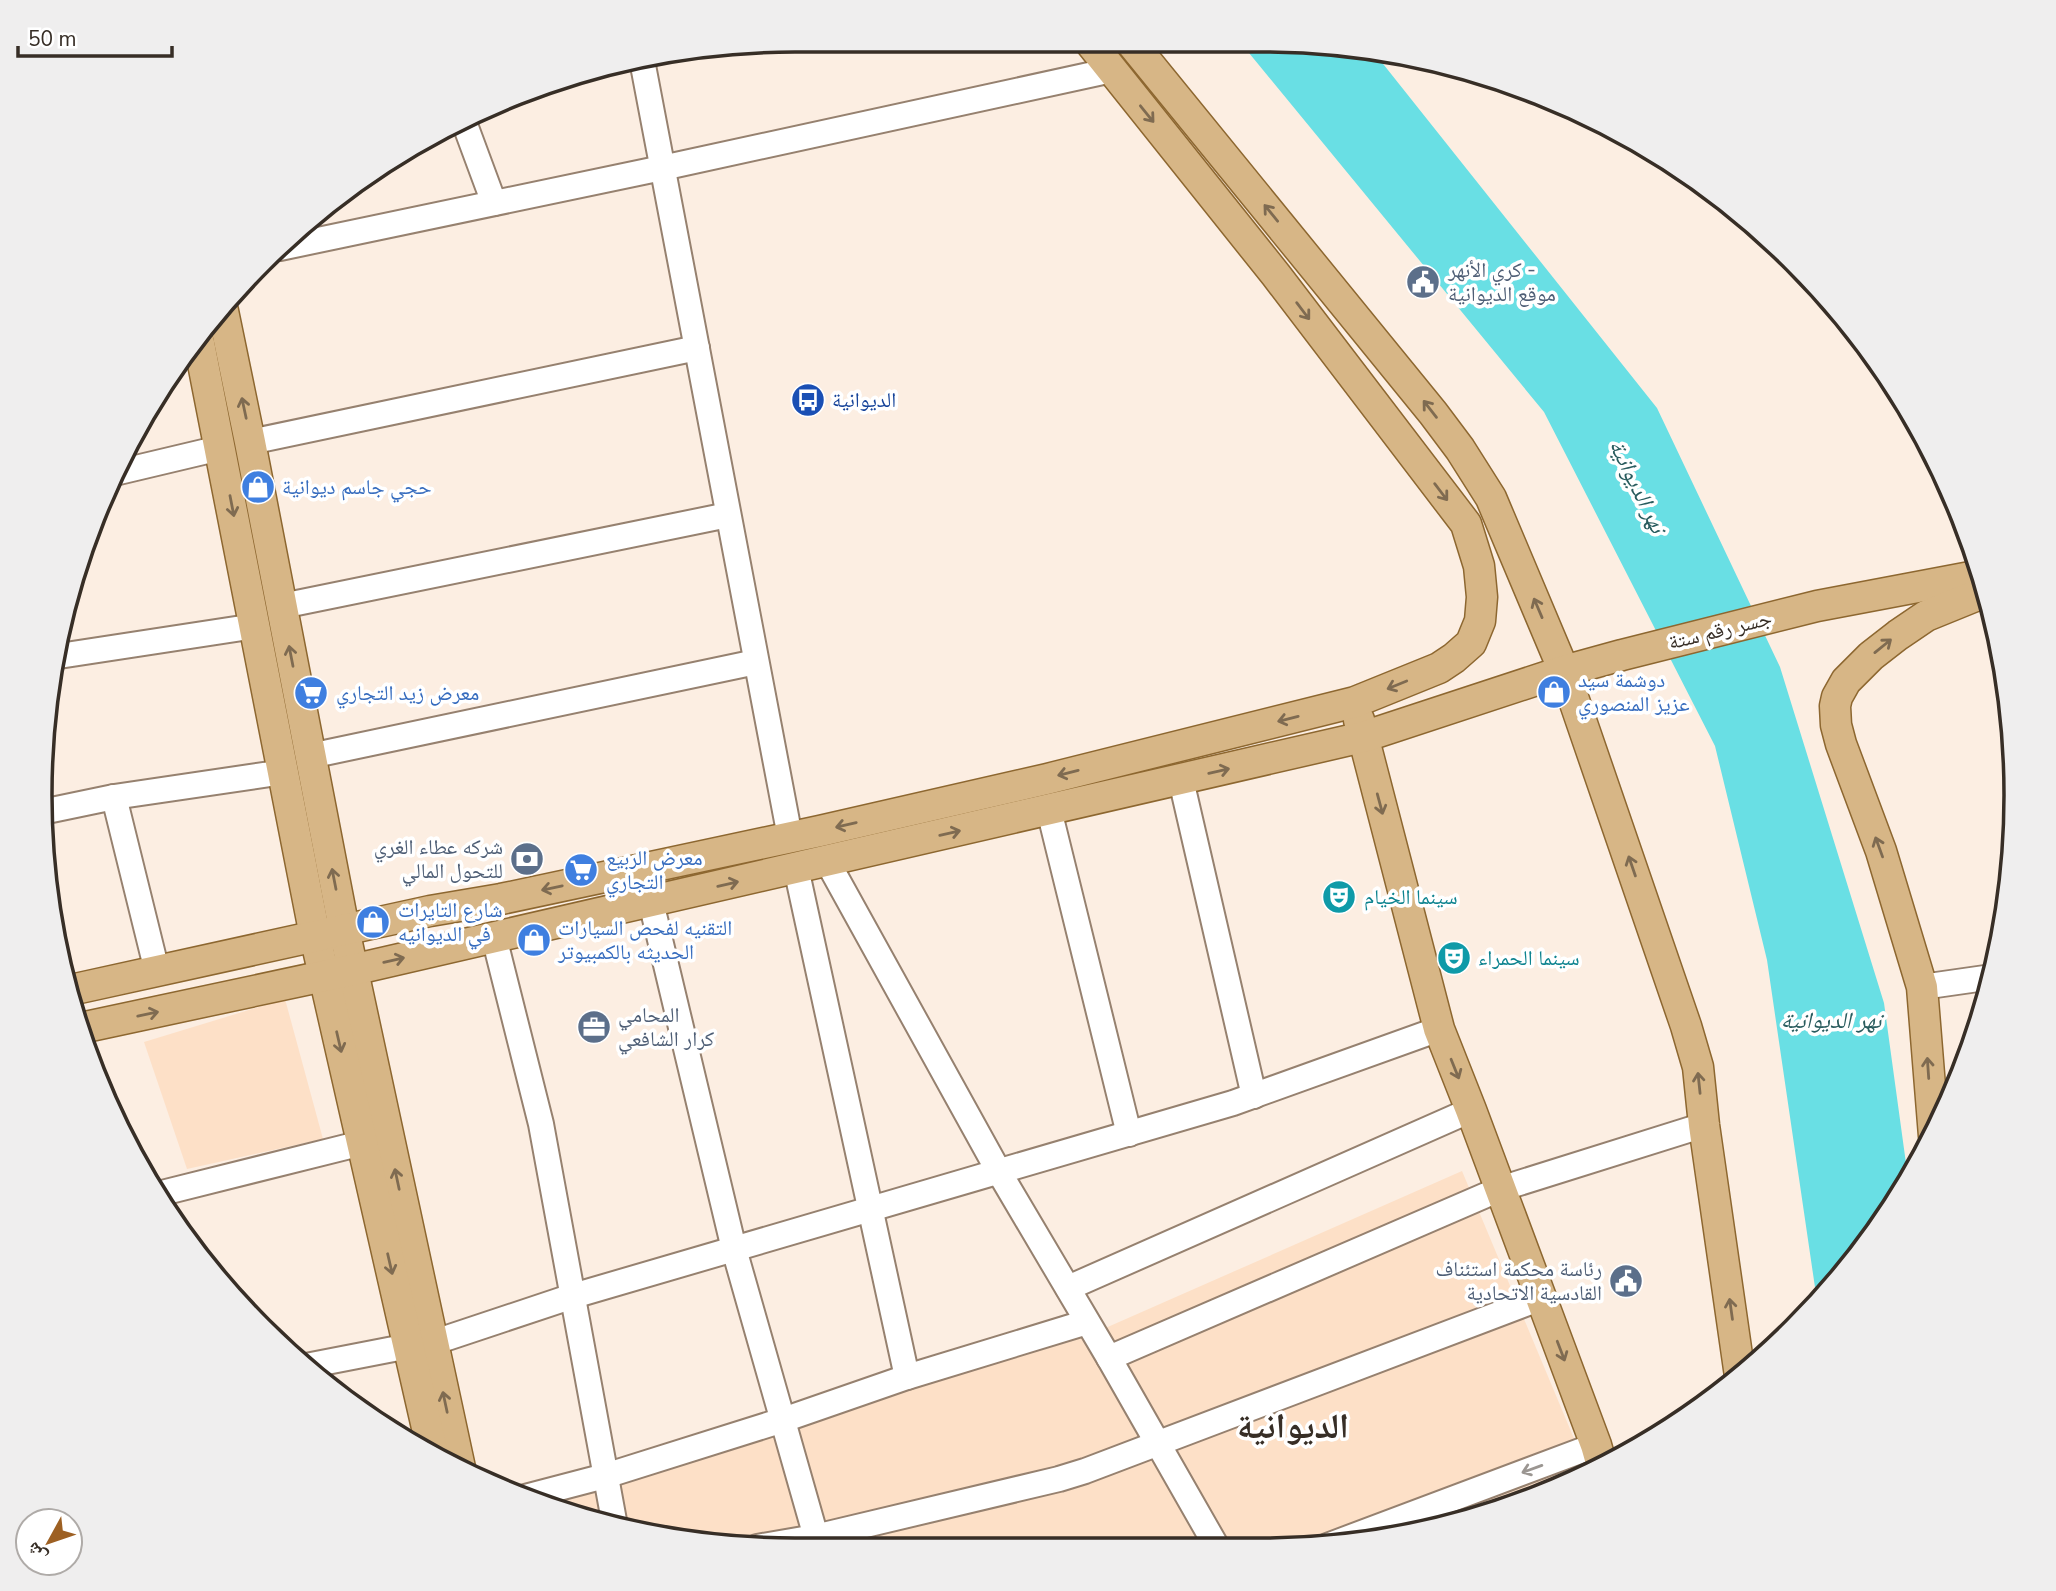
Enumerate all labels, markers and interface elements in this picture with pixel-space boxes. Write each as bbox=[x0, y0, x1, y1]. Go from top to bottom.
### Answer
scale bar bbox=[18, 14, 172, 58]
text: 50 m bbox=[28, 25, 77, 53]
one-way arrow bbox=[1139, 104, 1154, 122]
one-way arrow bbox=[1263, 205, 1279, 223]
place label: كري الأنهر - موقع الديوانية bbox=[1447, 256, 1556, 308]
public building icon: كري الأنهر - موقع الديوانية bbox=[1404, 263, 1442, 301]
one-way arrow bbox=[1296, 301, 1311, 320]
bus stop icon: الديوانية bbox=[789, 381, 827, 419]
place label: الديوانية bbox=[832, 386, 896, 414]
one-way arrow bbox=[236, 397, 250, 420]
one-way arrow bbox=[1422, 401, 1437, 419]
water label: نهر الديوانية bbox=[1602, 434, 1675, 541]
shop icon: حجي جاسم ديوانية bbox=[239, 468, 277, 506]
place label: حجي جاسم ديوانية bbox=[282, 473, 432, 503]
one-way arrow bbox=[1434, 482, 1449, 500]
one-way arrow bbox=[225, 494, 239, 517]
one-way arrow bbox=[1530, 598, 1543, 619]
street label: جسر رقم ستة bbox=[1665, 604, 1775, 656]
one-way arrow bbox=[1874, 639, 1892, 654]
one-way arrow bbox=[284, 645, 298, 668]
place label: دوشمة سيد عزيز المنصوري bbox=[1578, 666, 1690, 720]
shop icon: دوشمة سيد عزيز المنصوري bbox=[1535, 673, 1573, 711]
supermarket icon: معرض زيد التجاري bbox=[292, 674, 330, 712]
place label: معرض زيد التجاري bbox=[336, 679, 479, 709]
one-way arrow bbox=[1386, 679, 1408, 692]
one-way arrow bbox=[1278, 713, 1300, 726]
one-way arrow bbox=[1207, 764, 1230, 777]
one-way arrow bbox=[1057, 767, 1080, 780]
one-way arrow bbox=[1375, 792, 1388, 814]
one-way arrow bbox=[835, 819, 858, 833]
one-way arrow bbox=[938, 825, 960, 838]
place label: شركه عطاء الغري للتحول المالي bbox=[374, 833, 503, 887]
one-way arrow bbox=[1872, 837, 1885, 859]
bank icon: شركه عطاء الغري للتحول المالي bbox=[508, 840, 546, 878]
place label: معرض الربيع التجاري bbox=[606, 844, 702, 898]
supermarket icon: معرض الربيع التجاري bbox=[562, 851, 600, 889]
one-way arrow bbox=[1625, 856, 1637, 878]
one-way arrow bbox=[327, 868, 340, 891]
one-way arrow bbox=[716, 876, 739, 890]
theatre icon: سينما الخيام bbox=[1320, 878, 1358, 916]
one-way arrow bbox=[541, 882, 564, 895]
place label: سينما الخيام bbox=[1364, 883, 1457, 911]
place label: شارع التايرات في الديوانيه bbox=[398, 896, 503, 950]
shop icon: شارع التايرات في الديوانيه bbox=[354, 903, 392, 941]
place label: التقنيه لفحص السيارات الحديثه بالكمبيوتر bbox=[557, 914, 732, 966]
shop icon: التقنيه لفحص السيارات الحديثه بالكمبيوتر bbox=[515, 921, 553, 959]
theatre icon: سينما الحمراء bbox=[1435, 939, 1473, 977]
place label: سينما الحمراء bbox=[1478, 944, 1580, 972]
one-way arrow bbox=[382, 953, 405, 967]
place label: المحامي كرار الشافعي bbox=[618, 1001, 715, 1055]
water label: نهر الديوانية bbox=[1781, 1005, 1885, 1036]
one-way arrow bbox=[136, 1006, 159, 1020]
office icon: المحامي كرار الشافعي bbox=[575, 1008, 613, 1046]
one-way arrow bbox=[333, 1030, 346, 1053]
one-way arrow bbox=[1921, 1057, 1934, 1080]
one-way arrow bbox=[1449, 1058, 1462, 1080]
one-way arrow bbox=[1693, 1073, 1706, 1095]
one-way arrow bbox=[390, 1168, 404, 1191]
one-way arrow bbox=[384, 1252, 397, 1275]
place label: رئاسة محكمة استئناف القادسية الاتحادية bbox=[1436, 1255, 1602, 1307]
public building icon: رئاسة محكمة استئناف القادسية الاتحادية bbox=[1607, 1262, 1645, 1300]
one-way arrow bbox=[1724, 1298, 1737, 1321]
one-way arrow bbox=[1556, 1340, 1568, 1362]
one-way arrow bbox=[438, 1391, 451, 1414]
district label: الديوانية bbox=[1237, 1403, 1349, 1450]
one-way arrow bbox=[1522, 1464, 1544, 1476]
north arrow bbox=[14, 1507, 84, 1577]
text: ش bbox=[20, 1536, 53, 1568]

